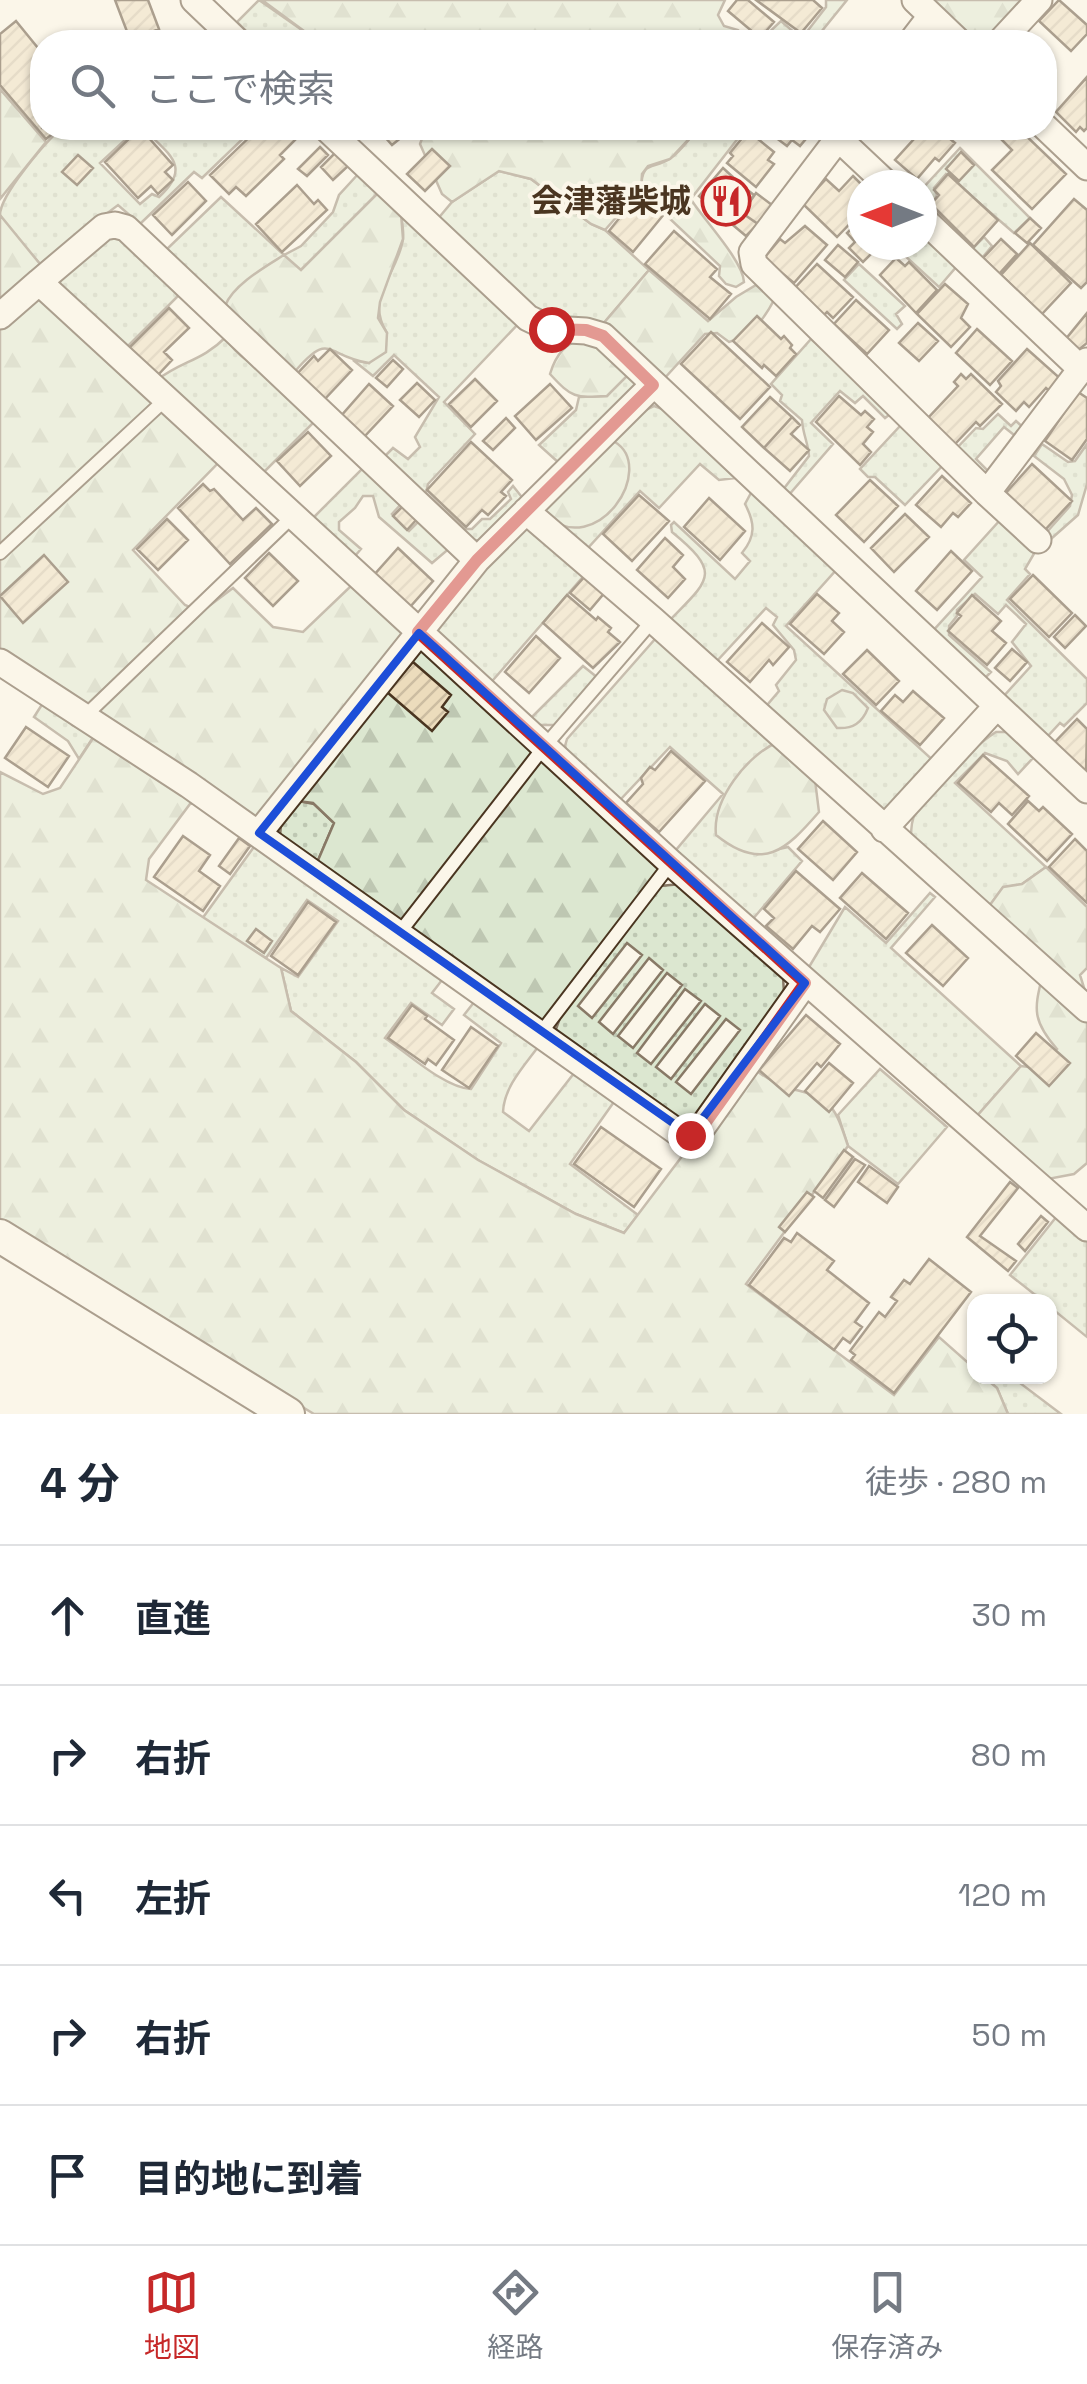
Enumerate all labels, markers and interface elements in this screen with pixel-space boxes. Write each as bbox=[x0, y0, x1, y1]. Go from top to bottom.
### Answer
search box bbox=[30, 30, 1057, 140]
icon: search bbox=[65, 58, 120, 113]
text: ここで検索 bbox=[145, 65, 335, 113]
north arrow bbox=[847, 170, 937, 260]
restaurant icon: 会津藩柴城 bbox=[700, 175, 752, 227]
place label: 会津藩柴城 bbox=[531, 181, 691, 221]
route start bbox=[529, 307, 575, 353]
route end bbox=[668, 1113, 714, 1159]
map controls bbox=[967, 1294, 1057, 1384]
button: locate bbox=[967, 1294, 1057, 1384]
text: 4 分 bbox=[40, 1457, 119, 1510]
text: 徒歩 · 280 m bbox=[865, 1462, 1047, 1502]
icon: ahead bbox=[40, 1588, 95, 1643]
text: 直進 bbox=[135, 1595, 211, 1643]
text: 30 m bbox=[971, 1595, 1047, 1635]
icon: right bbox=[40, 1728, 95, 1783]
text: 右折 bbox=[135, 1735, 211, 1783]
text: 80 m bbox=[971, 1735, 1047, 1775]
icon: left bbox=[40, 1868, 95, 1923]
text: 左折 bbox=[135, 1875, 211, 1923]
text: 120 m bbox=[958, 1875, 1047, 1915]
icon: right bbox=[40, 2008, 95, 2063]
text: 右折 bbox=[135, 2015, 211, 2063]
text: 50 m bbox=[972, 2015, 1047, 2055]
icon: arrive bbox=[40, 2148, 95, 2203]
text: 目的地に到着 bbox=[135, 2155, 363, 2203]
tab: 地図 bbox=[144, 2265, 200, 2365]
tab: 経路 bbox=[487, 2265, 543, 2365]
tab: 保存済み bbox=[831, 2265, 943, 2365]

